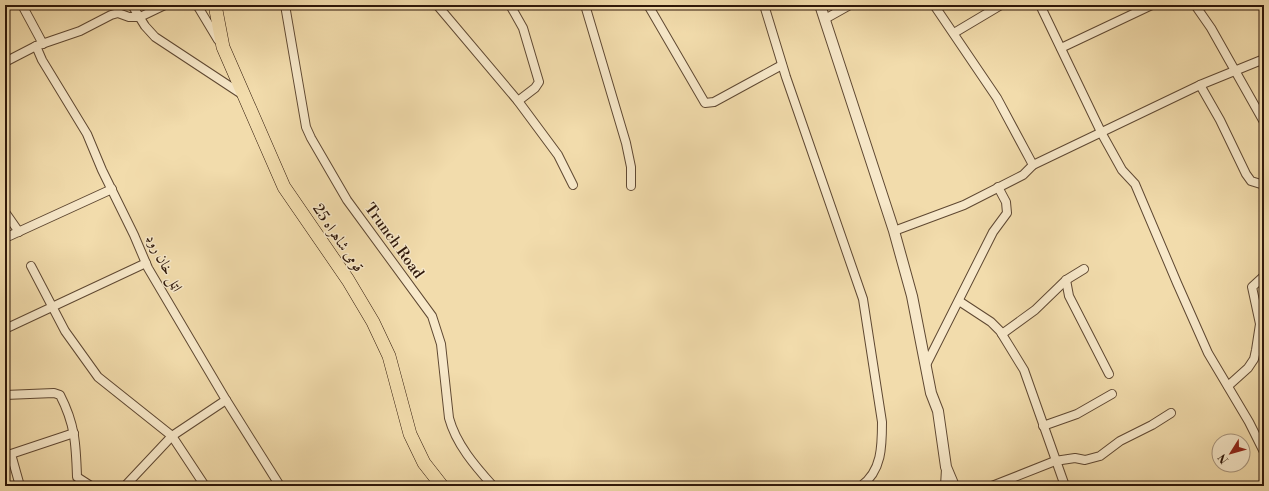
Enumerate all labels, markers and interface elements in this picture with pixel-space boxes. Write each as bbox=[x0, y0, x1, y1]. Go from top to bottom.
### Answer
street label: قومی شاہراہ 25 bbox=[308, 200, 368, 276]
street label: Trunch Road bbox=[360, 200, 428, 283]
street label: اټل خان روډ bbox=[141, 231, 186, 295]
north arrow bbox=[1211, 433, 1251, 473]
text: N bbox=[1215, 450, 1232, 466]

